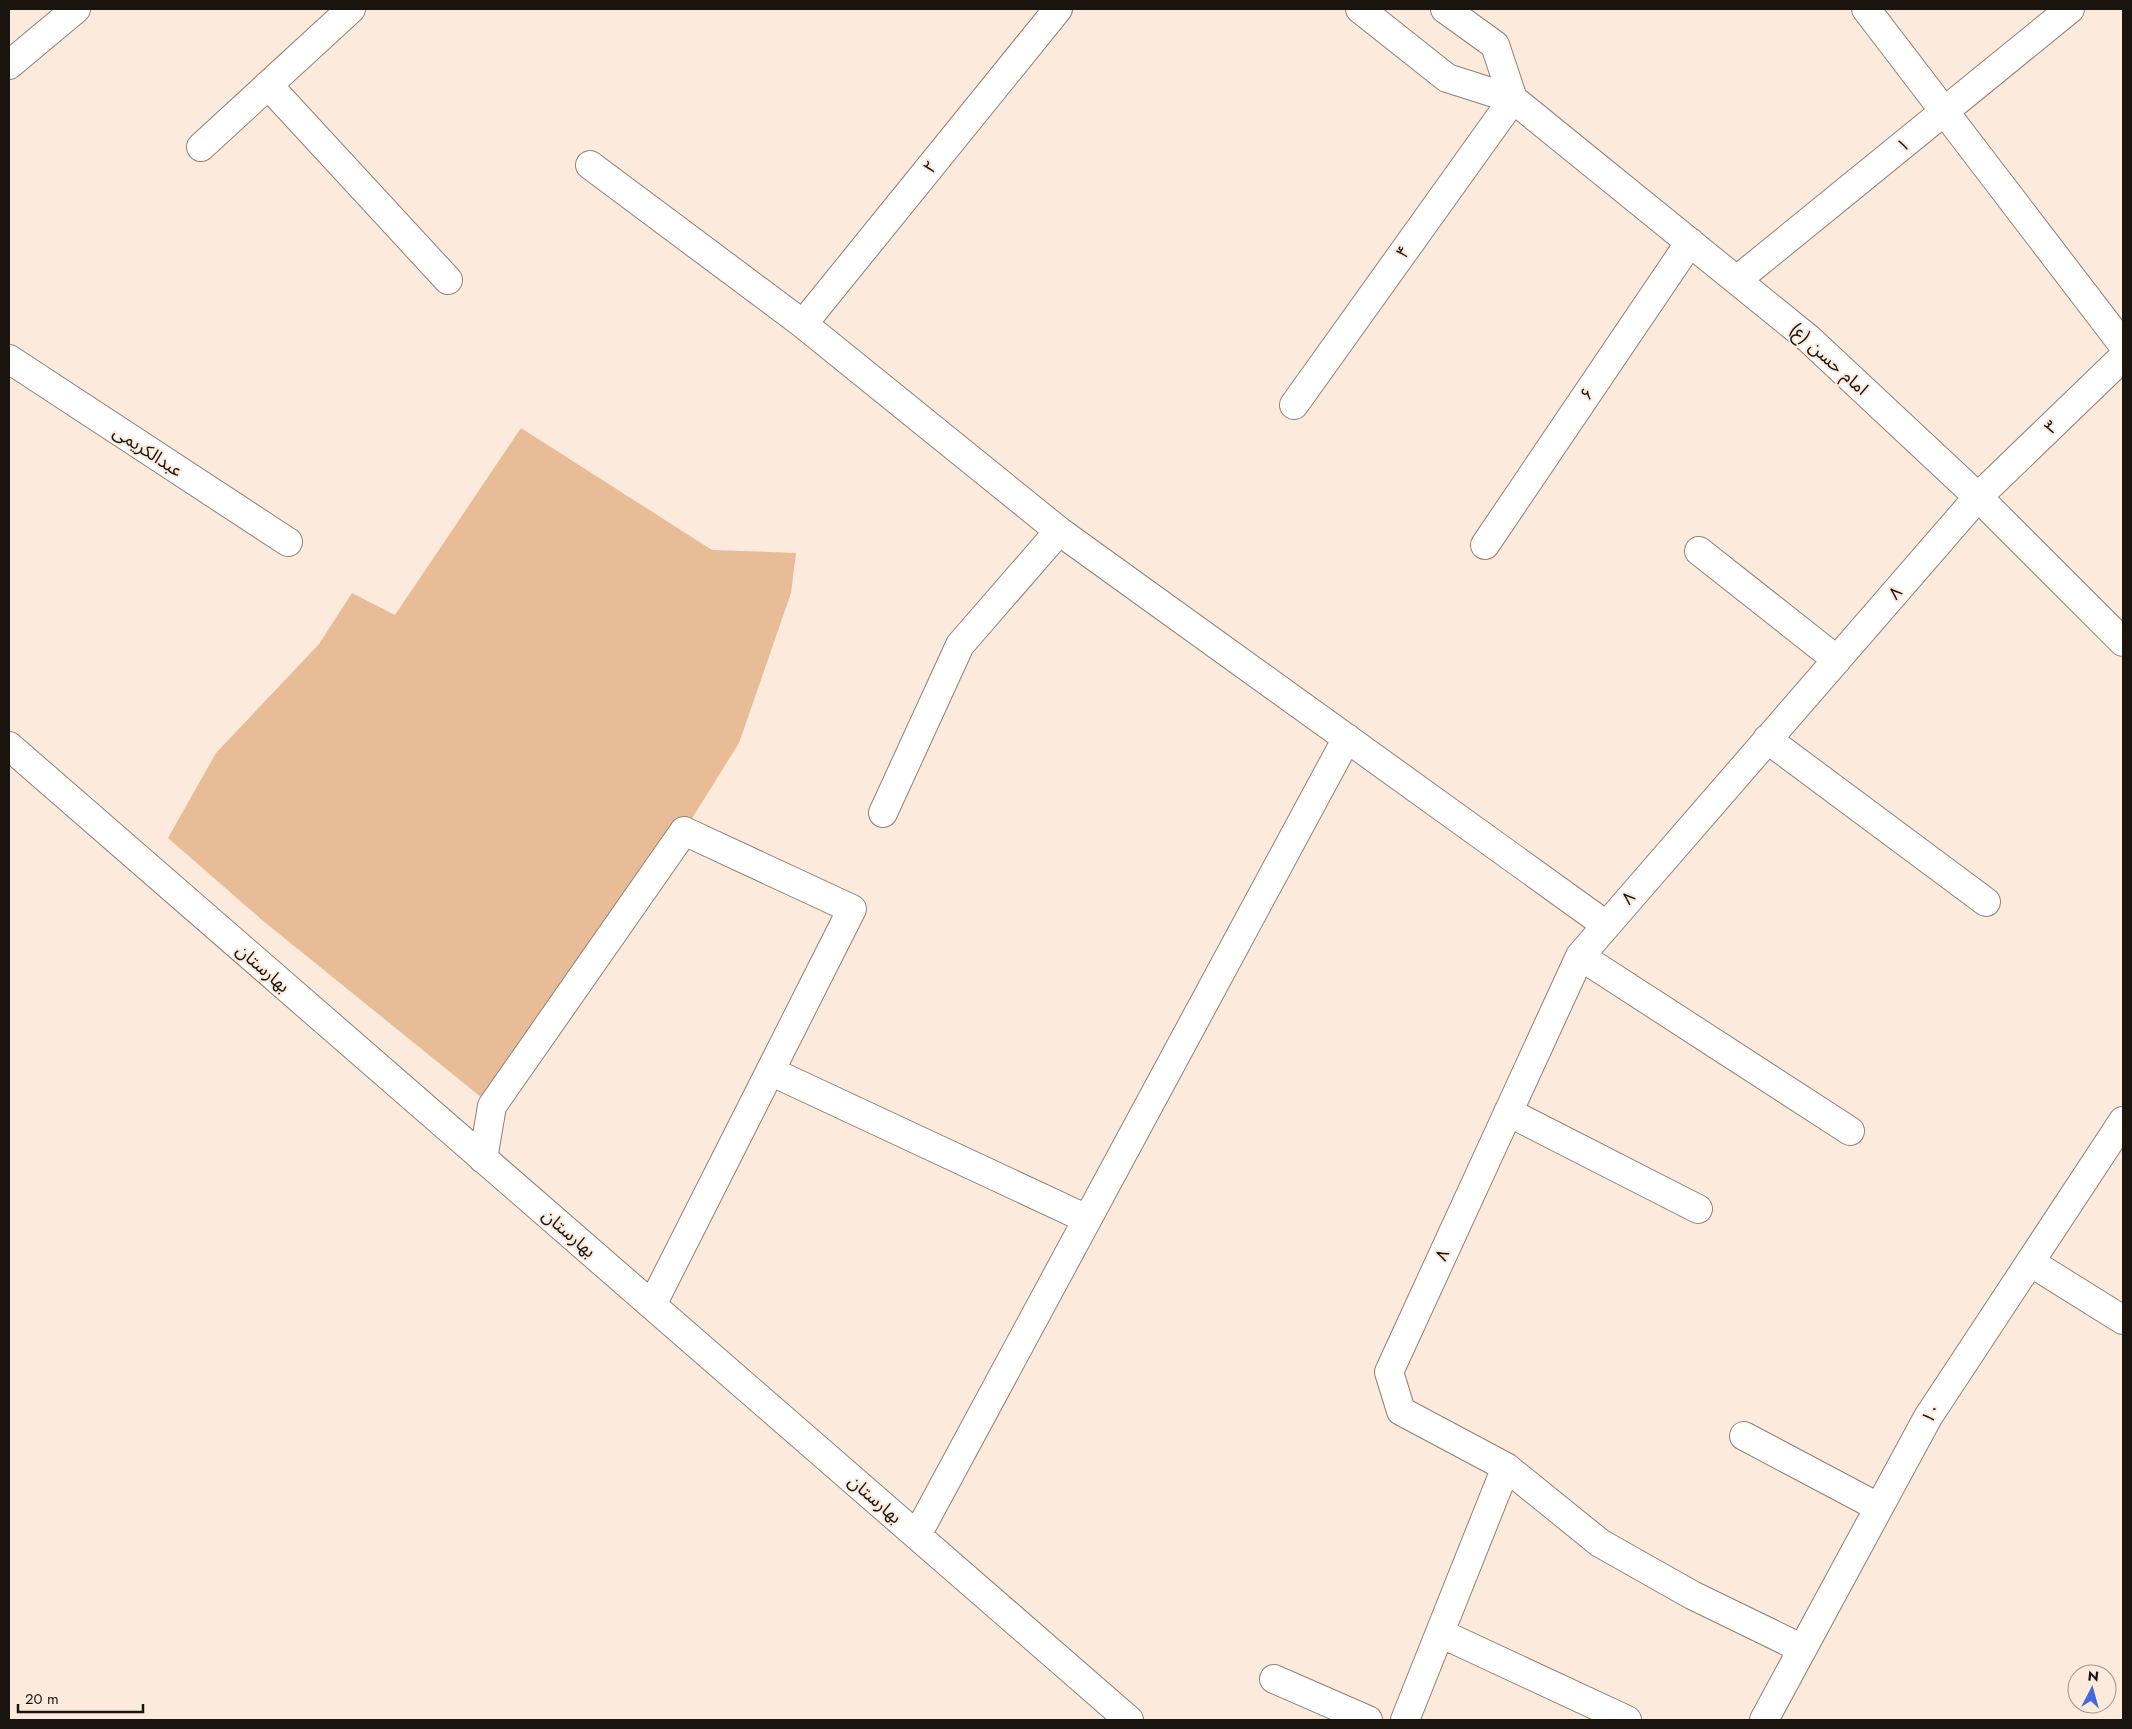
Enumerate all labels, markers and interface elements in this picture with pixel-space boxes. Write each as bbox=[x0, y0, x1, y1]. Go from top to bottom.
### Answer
street label: ۱ bbox=[1891, 132, 1915, 158]
street label: ۲ bbox=[917, 155, 943, 179]
street label: ۴ bbox=[1389, 240, 1417, 264]
street label: امام حسن (ع) bbox=[1783, 317, 1874, 402]
street label: ۶ bbox=[1573, 382, 1601, 406]
street label: ۳ bbox=[2038, 414, 2064, 440]
street label: عبدالکریمی bbox=[108, 419, 188, 483]
street label: ۸ bbox=[1882, 581, 1908, 605]
street label: ۸ bbox=[1615, 886, 1641, 910]
street label: بهارستان bbox=[230, 937, 296, 999]
street label: بهارستان bbox=[536, 1202, 602, 1264]
street label: ۸ bbox=[1428, 1245, 1456, 1265]
street label: ۱۰ bbox=[1915, 1397, 1947, 1429]
street label: بهارستان bbox=[842, 1468, 908, 1530]
north arrow bbox=[2067, 1664, 2117, 1714]
text: N bbox=[2087, 1666, 2100, 1687]
scale bar bbox=[18, 1682, 142, 1714]
text: 20 m bbox=[25, 1688, 59, 1710]

